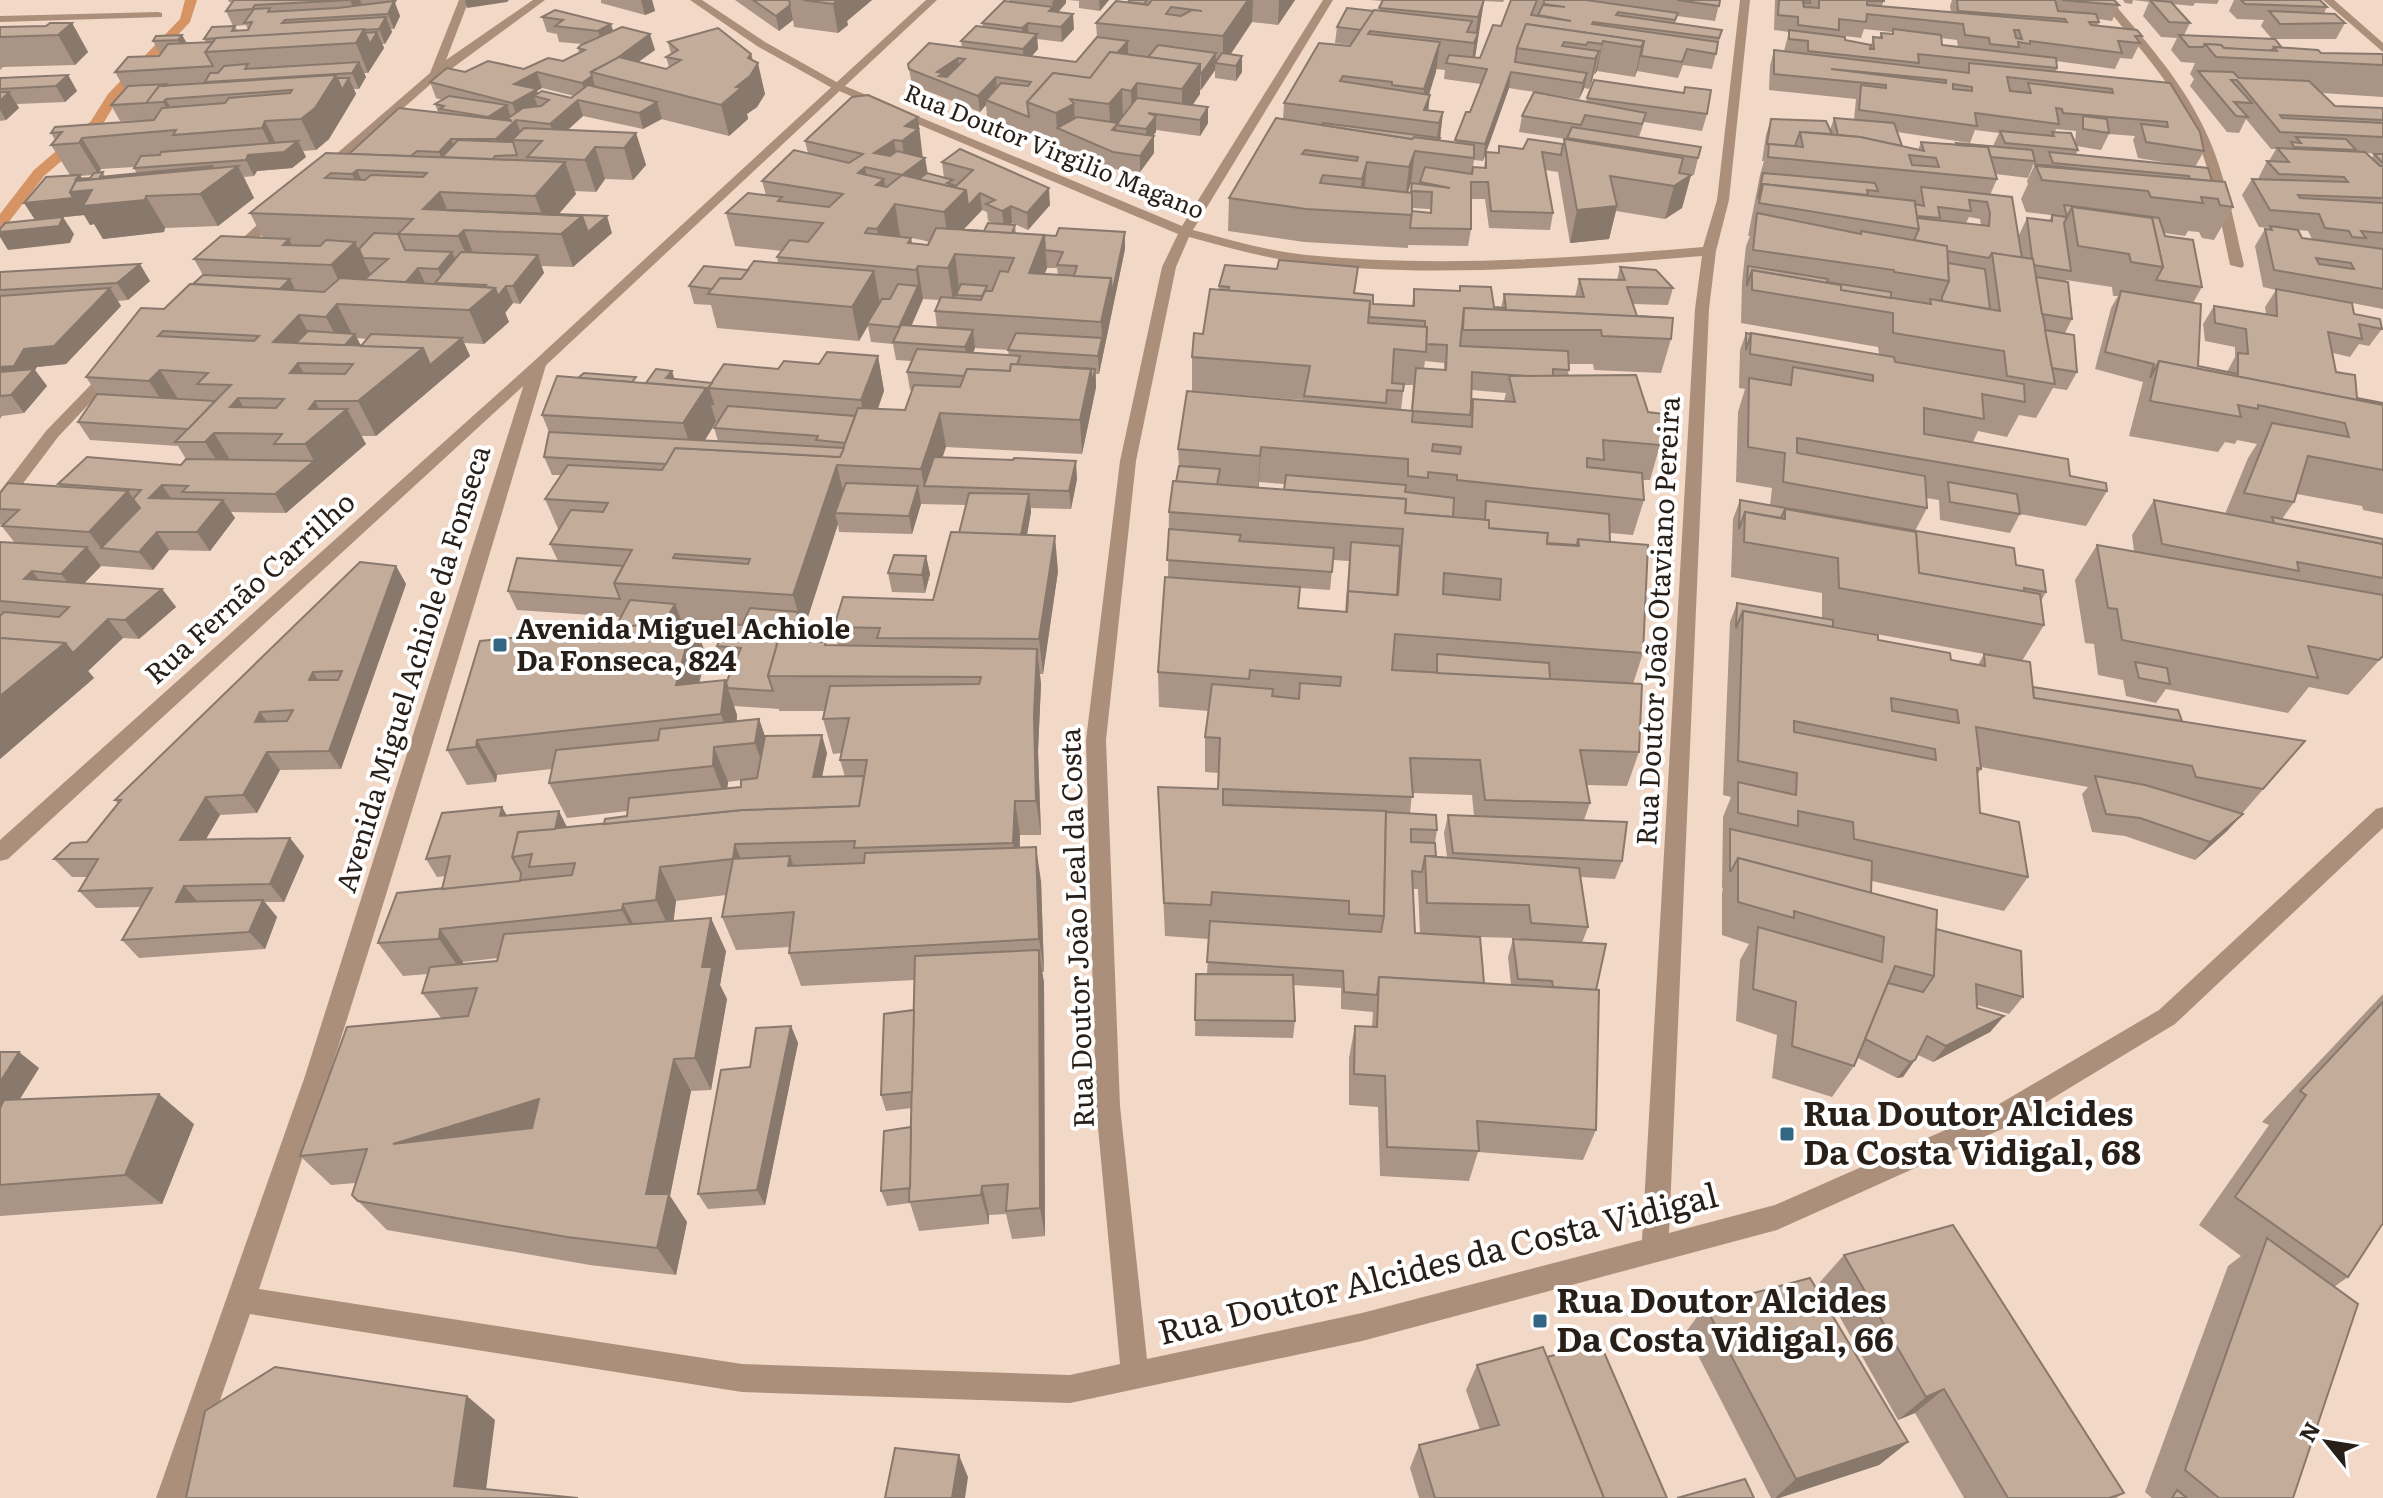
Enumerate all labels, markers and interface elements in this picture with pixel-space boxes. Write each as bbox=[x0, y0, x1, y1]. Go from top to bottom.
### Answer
street label: Rua Doutor Virgilio Magano bbox=[900, 73, 1210, 226]
street label: Rua Doutor João Otaviano Pereira bbox=[1623, 395, 1689, 847]
street label: Avenida Miguel Achiole da Fonseca bbox=[323, 440, 499, 897]
street label: Rua Fernão Carrilho bbox=[134, 480, 363, 693]
place label: Avenida Miguel Achiole Da Fonseca, 824 bbox=[516, 606, 850, 680]
marker: Avenida Miguel Achiole Da Fonseca, 824 bbox=[491, 636, 509, 654]
street label: Rua Doutor João Leal da Costa bbox=[1047, 727, 1103, 1129]
place label: Rua Doutor Alcides Da Costa Vidigal, 68 bbox=[1803, 1086, 2141, 1175]
marker: Rua Doutor Alcides Da Costa Vidigal, 68 bbox=[1778, 1125, 1796, 1143]
street label: Rua Doutor Alcides da Costa Vidigal bbox=[1152, 1167, 1722, 1355]
place label: Rua Doutor Alcides Da Costa Vidigal, 66 bbox=[1556, 1273, 1894, 1362]
marker: Rua Doutor Alcides Da Costa Vidigal, 66 bbox=[1531, 1312, 1549, 1330]
north arrow bbox=[2287, 1402, 2367, 1482]
text: N bbox=[2289, 1415, 2327, 1447]

